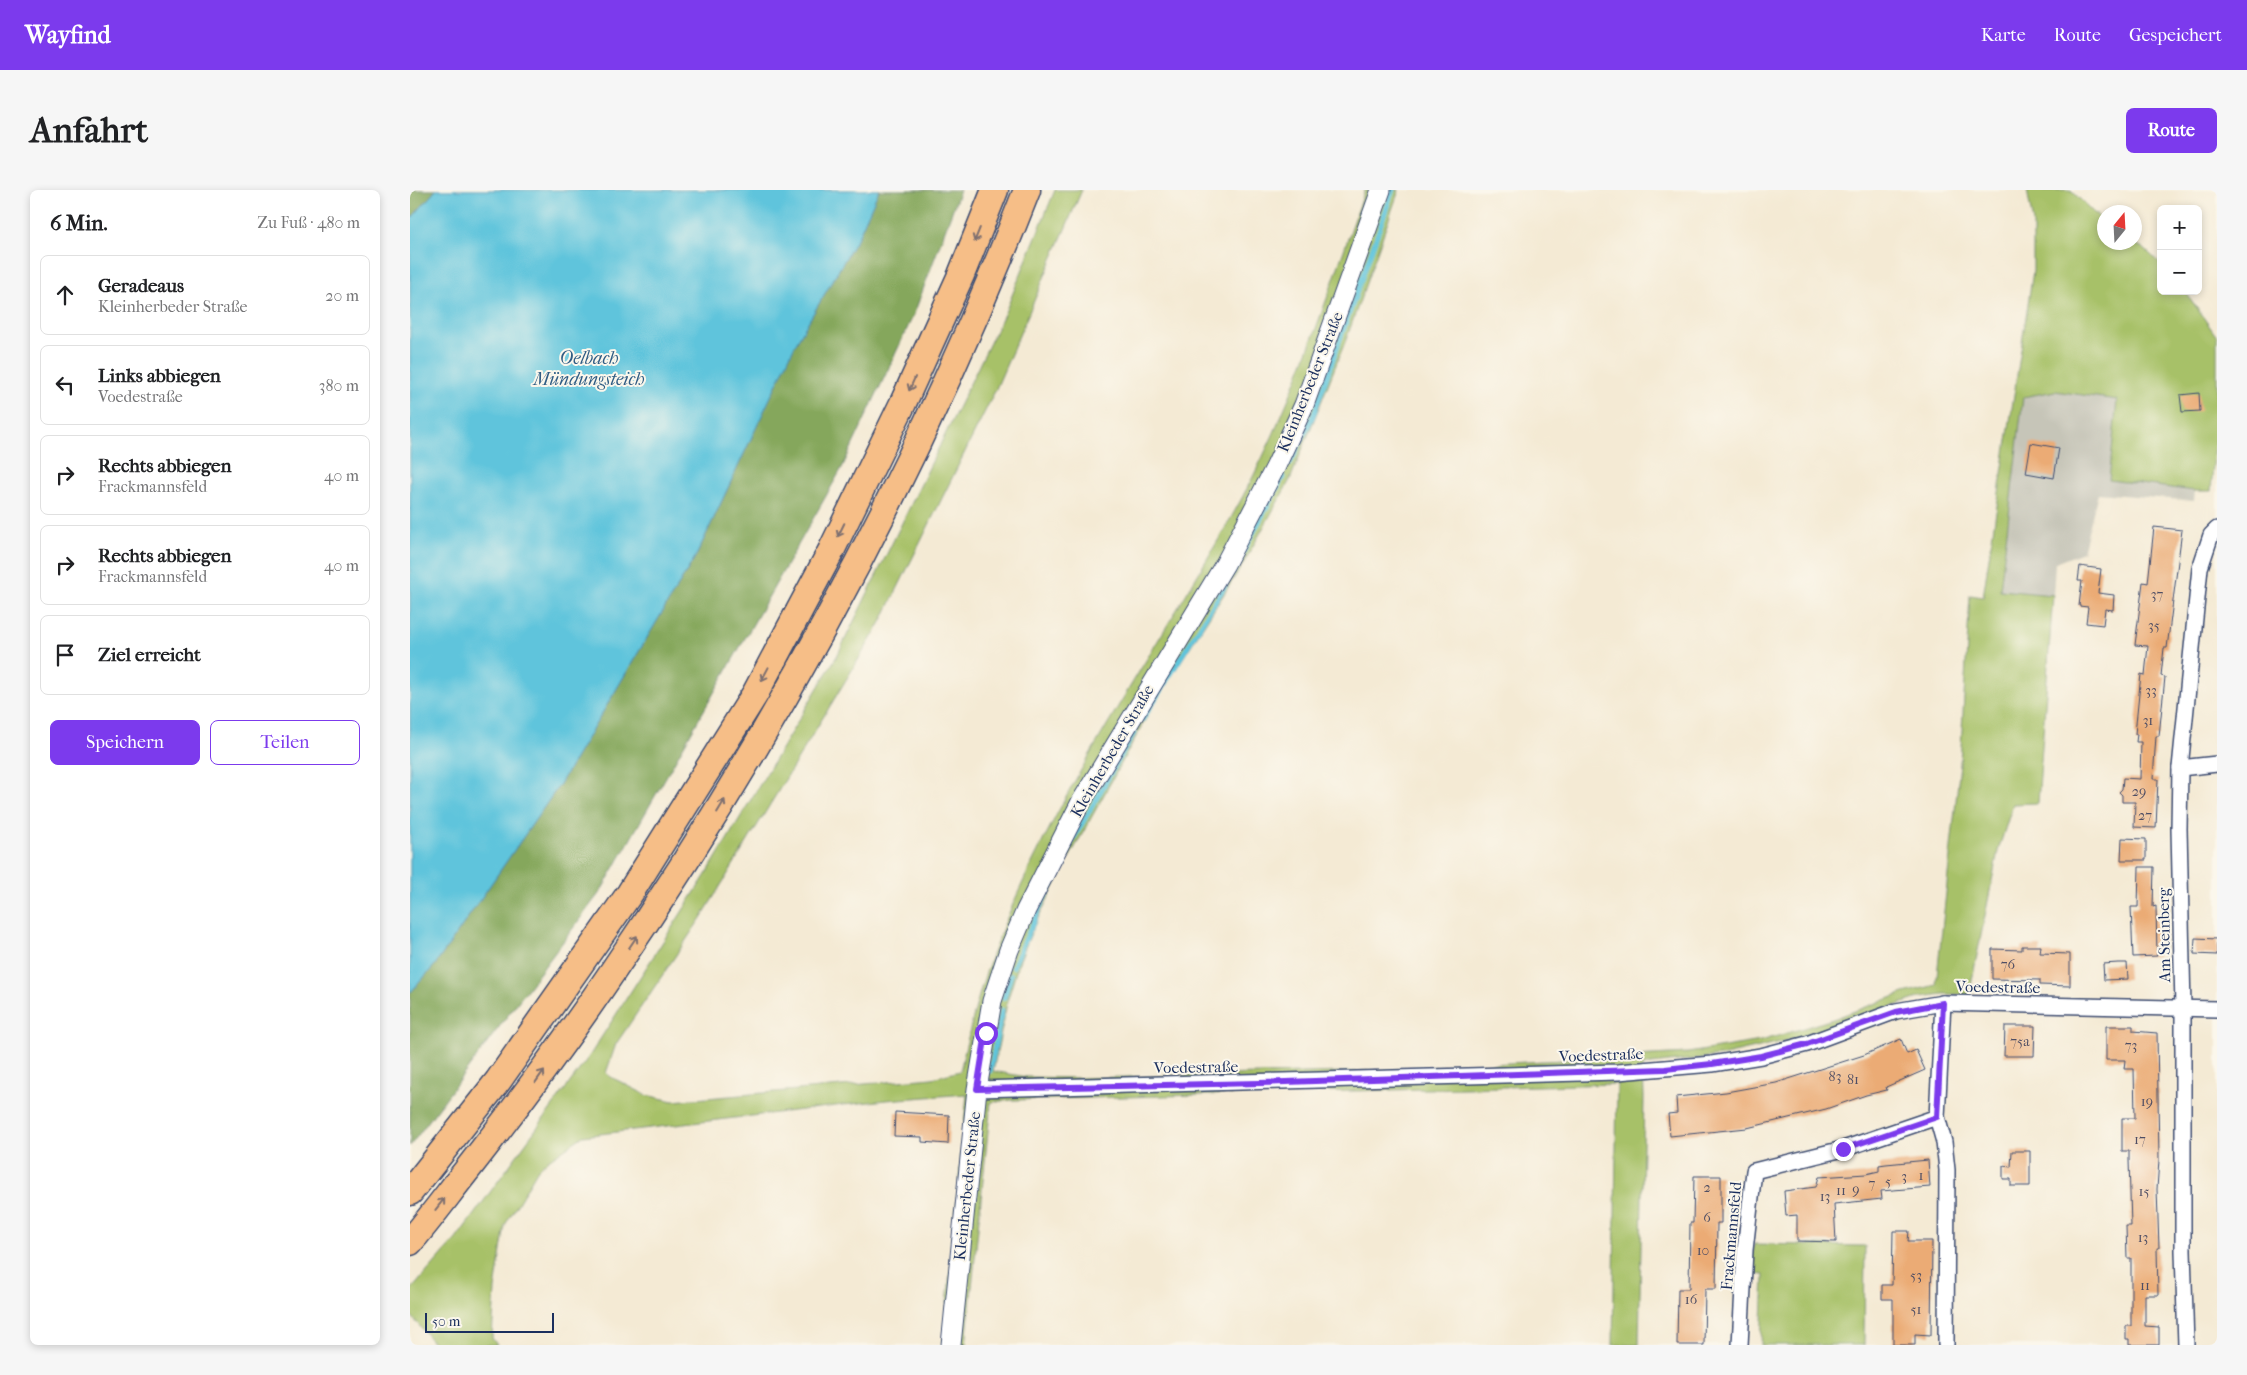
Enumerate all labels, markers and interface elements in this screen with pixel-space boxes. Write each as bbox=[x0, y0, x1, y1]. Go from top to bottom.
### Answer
text: Wayfind bbox=[25, 21, 111, 49]
text: Karte bbox=[1981, 25, 2026, 46]
text: Route bbox=[2054, 25, 2101, 46]
text: Gespeichert bbox=[2129, 25, 2222, 46]
button: Route bbox=[2126, 108, 2217, 153]
text: Anfahrt bbox=[30, 110, 148, 151]
north arrow bbox=[2097, 205, 2142, 250]
map controls bbox=[2157, 205, 2202, 295]
button: + bbox=[2157, 205, 2202, 250]
text: 6 Min. bbox=[50, 211, 108, 235]
text: Zu Fuß · 480 m bbox=[257, 213, 360, 232]
one-way arrow bbox=[972, 227, 981, 242]
button: − bbox=[2157, 250, 2202, 295]
text: Geradeaus bbox=[98, 275, 184, 297]
icon: ahead bbox=[51, 281, 79, 309]
text: 20 m bbox=[325, 286, 359, 305]
text: Kleinherbeder Straße bbox=[98, 297, 248, 316]
street label: Kleinherbeder Straße bbox=[1273, 309, 1347, 455]
water label: Oelbach Mündungsteich bbox=[532, 348, 644, 390]
text: Links abbiegen bbox=[98, 365, 221, 387]
icon: left bbox=[51, 371, 79, 399]
text: 380 m bbox=[319, 376, 359, 395]
one-way arrow bbox=[907, 376, 916, 391]
text: Voedestraße bbox=[98, 387, 183, 406]
text: Rechts abbiegen bbox=[98, 455, 232, 477]
icon: right bbox=[51, 461, 79, 489]
text: 40 m bbox=[324, 466, 359, 485]
text: Frackmannsfeld bbox=[98, 477, 207, 496]
one-way arrow bbox=[836, 522, 845, 537]
text: Rechts abbiegen bbox=[98, 545, 232, 567]
icon: right bbox=[51, 551, 79, 579]
text: 40 m bbox=[324, 556, 359, 575]
text: Frackmannsfeld bbox=[98, 567, 207, 586]
house number: 37 bbox=[2151, 586, 2163, 603]
house number: 35 bbox=[2148, 617, 2160, 634]
icon: arrive bbox=[51, 641, 79, 669]
text: Ziel erreicht bbox=[98, 644, 201, 666]
one-way arrow bbox=[760, 666, 769, 681]
street label: Kleinherbeder Straße bbox=[1066, 681, 1158, 820]
house number: 33 bbox=[2145, 682, 2157, 699]
house number: 31 bbox=[2143, 712, 2153, 729]
button: Speichern bbox=[50, 720, 200, 765]
button: Teilen bbox=[210, 720, 360, 765]
house number: 29 bbox=[2132, 783, 2146, 800]
one-way arrow bbox=[717, 800, 727, 814]
house number: 27 bbox=[2138, 807, 2152, 824]
street label: Am Steinberg bbox=[2154, 887, 2174, 983]
one-way arrow bbox=[628, 936, 638, 950]
house number: 76 bbox=[2001, 956, 2016, 973]
street label: Voedestraße bbox=[1955, 977, 2041, 997]
route start bbox=[975, 1022, 998, 1045]
house number: 75a bbox=[2010, 1033, 2030, 1050]
house number: 73 bbox=[2125, 1037, 2137, 1054]
street label: Voedestraße bbox=[1557, 1044, 1644, 1066]
street label: Voedestraße bbox=[1153, 1057, 1239, 1077]
house number: 83 bbox=[1829, 1068, 1841, 1085]
one-way arrow bbox=[535, 1069, 545, 1083]
house number: 81 bbox=[1847, 1071, 1859, 1088]
house number: 19 bbox=[2141, 1093, 2153, 1110]
street label: Kleinherbeder Straße bbox=[950, 1111, 984, 1261]
house number: 17 bbox=[2134, 1131, 2146, 1148]
route end bbox=[1832, 1138, 1855, 1161]
house number: 1 bbox=[1919, 1167, 1924, 1184]
house number: 3 bbox=[1901, 1168, 1907, 1185]
house number: 5 bbox=[1885, 1173, 1891, 1190]
house number: 7 bbox=[1869, 1175, 1876, 1192]
house number: 2 bbox=[1703, 1179, 1711, 1196]
street label: Frackmannsfeld bbox=[1717, 1181, 1745, 1291]
house number: 9 bbox=[1852, 1181, 1860, 1198]
house number: 11 bbox=[1836, 1182, 1846, 1199]
house number: 15 bbox=[2139, 1183, 2150, 1200]
house number: 13 bbox=[1820, 1188, 1830, 1205]
one-way arrow bbox=[435, 1198, 446, 1211]
house number: 6 bbox=[1703, 1209, 1711, 1226]
house number: 13 bbox=[2138, 1229, 2148, 1246]
house number: 10 bbox=[1697, 1242, 1709, 1259]
house number: 53 bbox=[1910, 1267, 1922, 1284]
house number: 11 bbox=[2140, 1277, 2150, 1294]
house number: 16 bbox=[1685, 1291, 1698, 1308]
house number: 51 bbox=[1910, 1301, 1922, 1318]
scale bar bbox=[425, 1310, 554, 1333]
text: 50 m bbox=[432, 1313, 460, 1330]

